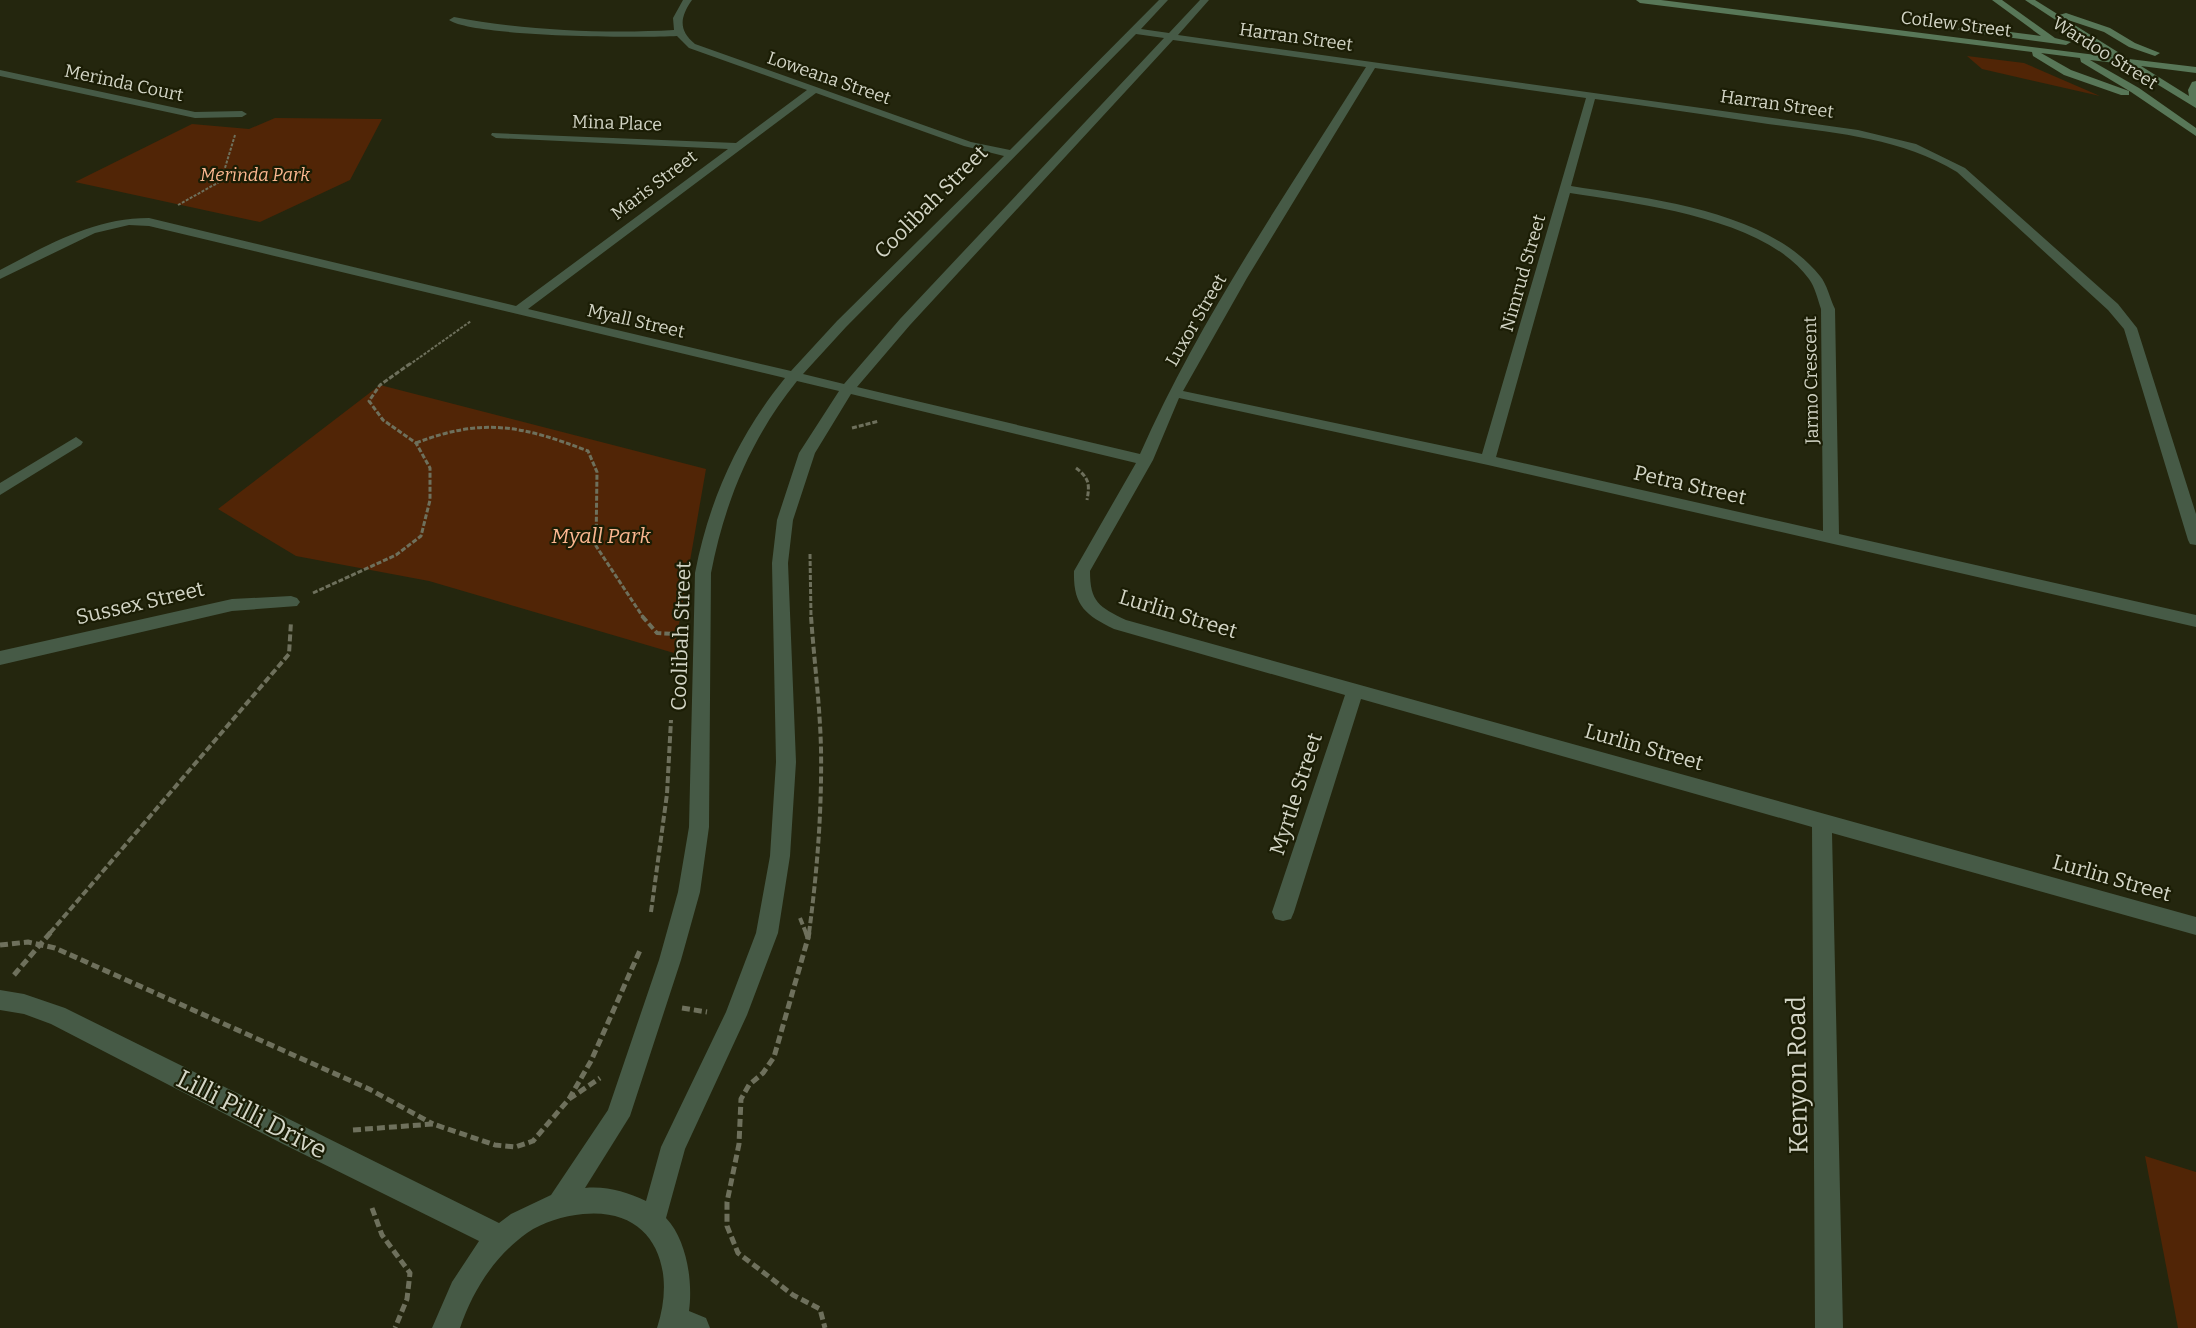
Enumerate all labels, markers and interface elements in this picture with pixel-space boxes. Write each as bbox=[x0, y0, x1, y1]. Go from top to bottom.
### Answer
street label: Cotlew Street bbox=[1899, 6, 2013, 42]
street label: Wardoo Street bbox=[2048, 12, 2162, 94]
street label: Harran Street bbox=[1238, 18, 1355, 56]
street label: Loweana Street bbox=[764, 47, 894, 110]
street label: Merinda Court bbox=[63, 60, 186, 106]
street label: Harran Street bbox=[1719, 85, 1836, 123]
street label: Mina Place bbox=[572, 110, 662, 136]
street label: Coolibah Street bbox=[869, 140, 993, 264]
street label: Maris Street bbox=[607, 145, 702, 224]
park label: Merinda Park bbox=[200, 164, 310, 186]
street label: Nimrud Street bbox=[1496, 211, 1550, 334]
street label: Luxor Street bbox=[1161, 270, 1231, 370]
street label: Myall Street bbox=[585, 299, 687, 343]
street label: Jarmo Crescent bbox=[1799, 315, 1823, 445]
street label: Petra Street bbox=[1631, 459, 1749, 511]
park label: Myall Park bbox=[551, 523, 651, 549]
street label: Coolibah Street bbox=[665, 560, 697, 711]
street label: Sussex Street bbox=[73, 575, 207, 630]
street label: Lurlin Street bbox=[1116, 584, 1241, 644]
street label: Lurlin Street bbox=[1582, 718, 1707, 776]
street label: Myrtle Street bbox=[1264, 729, 1328, 858]
street label: Lurlin Street bbox=[2050, 849, 2175, 907]
street label: Kenyon Road bbox=[1781, 996, 1814, 1154]
street label: Lilli Pilli Drive bbox=[171, 1063, 332, 1166]

